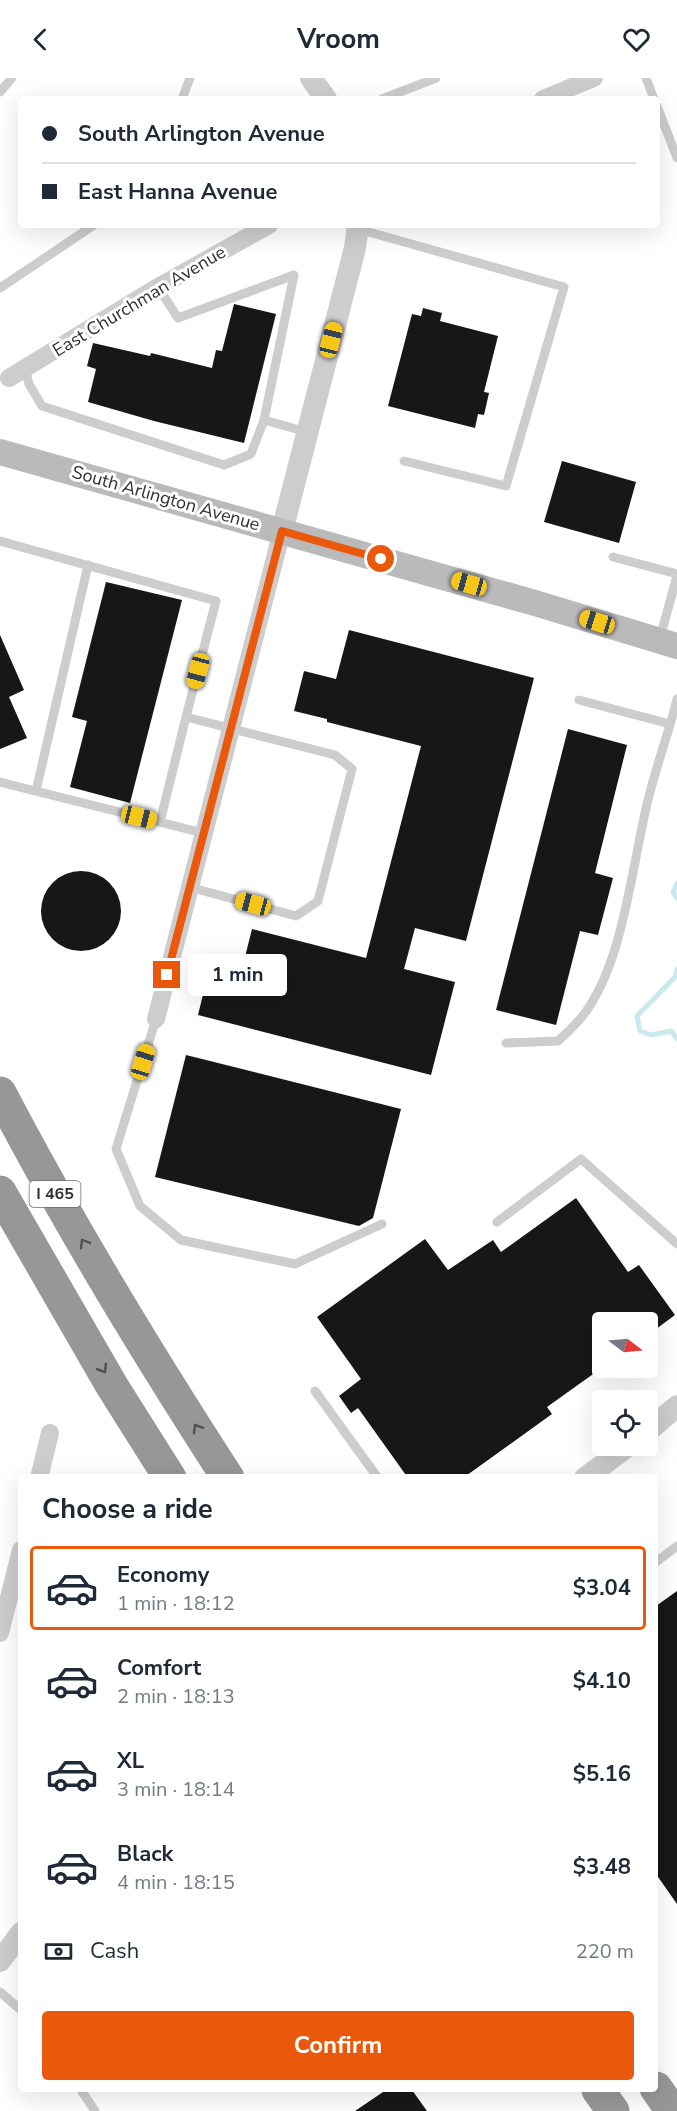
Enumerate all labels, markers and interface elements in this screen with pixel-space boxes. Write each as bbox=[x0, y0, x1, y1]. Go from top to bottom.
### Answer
text: Vroom bbox=[297, 21, 380, 58]
icon: back bbox=[24, 23, 57, 56]
icon: heart bbox=[620, 23, 653, 56]
text: South Arlington Avenue bbox=[78, 119, 325, 149]
text: East Hanna Avenue bbox=[78, 177, 277, 207]
street label: East Churchman Avenue bbox=[48, 240, 230, 362]
car bbox=[318, 320, 344, 360]
street label: South Arlington Avenue bbox=[69, 460, 263, 536]
route start bbox=[367, 545, 394, 572]
car bbox=[449, 570, 489, 598]
car bbox=[577, 608, 617, 636]
car bbox=[185, 651, 211, 691]
car bbox=[119, 804, 159, 830]
car bbox=[233, 891, 273, 917]
callout: 1 min bbox=[188, 954, 287, 996]
route end bbox=[153, 961, 180, 988]
text: 1 min bbox=[212, 961, 263, 988]
car bbox=[129, 1042, 157, 1082]
road number: I 465 bbox=[29, 1181, 80, 1207]
one-way arrow bbox=[80, 1239, 91, 1249]
north arrow bbox=[592, 1312, 658, 1378]
map controls bbox=[592, 1312, 658, 1456]
one-way arrow bbox=[96, 1363, 107, 1374]
button: locate bbox=[592, 1390, 658, 1456]
one-way arrow bbox=[192, 1424, 204, 1434]
text: Choose a ride bbox=[42, 1491, 213, 1528]
text: Economy bbox=[117, 1560, 209, 1590]
icon: car bbox=[45, 1561, 99, 1615]
text: $3.04 bbox=[573, 1573, 631, 1603]
text: 1 min · 18:12 bbox=[117, 1590, 235, 1617]
text: Comfort bbox=[117, 1653, 201, 1683]
icon: car bbox=[45, 1654, 99, 1708]
text: $4.10 bbox=[573, 1666, 631, 1696]
text: 2 min · 18:13 bbox=[117, 1683, 235, 1710]
text: XL bbox=[117, 1746, 144, 1776]
icon: car bbox=[45, 1747, 99, 1801]
text: $5.16 bbox=[573, 1759, 631, 1789]
text: 3 min · 18:14 bbox=[117, 1776, 235, 1803]
text: Black bbox=[117, 1839, 173, 1869]
icon: car bbox=[45, 1840, 99, 1894]
text: $3.48 bbox=[573, 1852, 631, 1882]
text: 4 min · 18:15 bbox=[117, 1869, 235, 1896]
icon: cash bbox=[42, 1935, 75, 1968]
text: Cash bbox=[90, 1936, 139, 1966]
text: 220 m bbox=[576, 1938, 634, 1965]
button: Confirm bbox=[42, 2011, 634, 2080]

